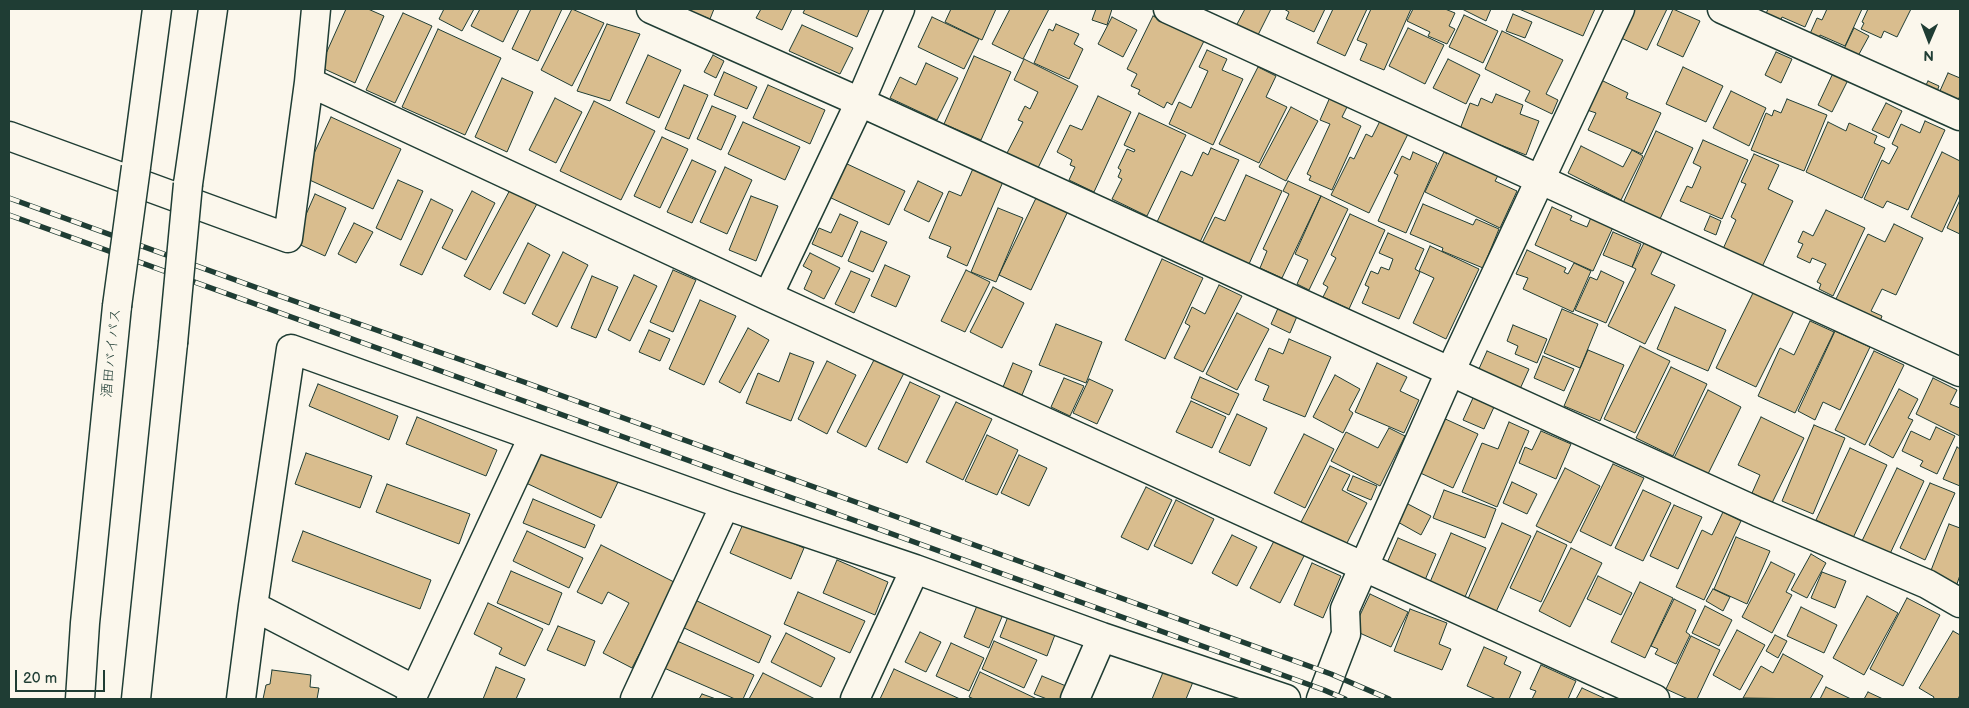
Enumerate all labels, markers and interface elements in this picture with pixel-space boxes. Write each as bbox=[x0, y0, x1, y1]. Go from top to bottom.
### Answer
north arrow bbox=[1904, 15, 1954, 65]
text: N bbox=[1923, 47, 1934, 64]
street label: 酒田バイパス bbox=[98, 307, 126, 399]
scale bar bbox=[18, 660, 108, 692]
text: 20 m bbox=[23, 669, 57, 688]

